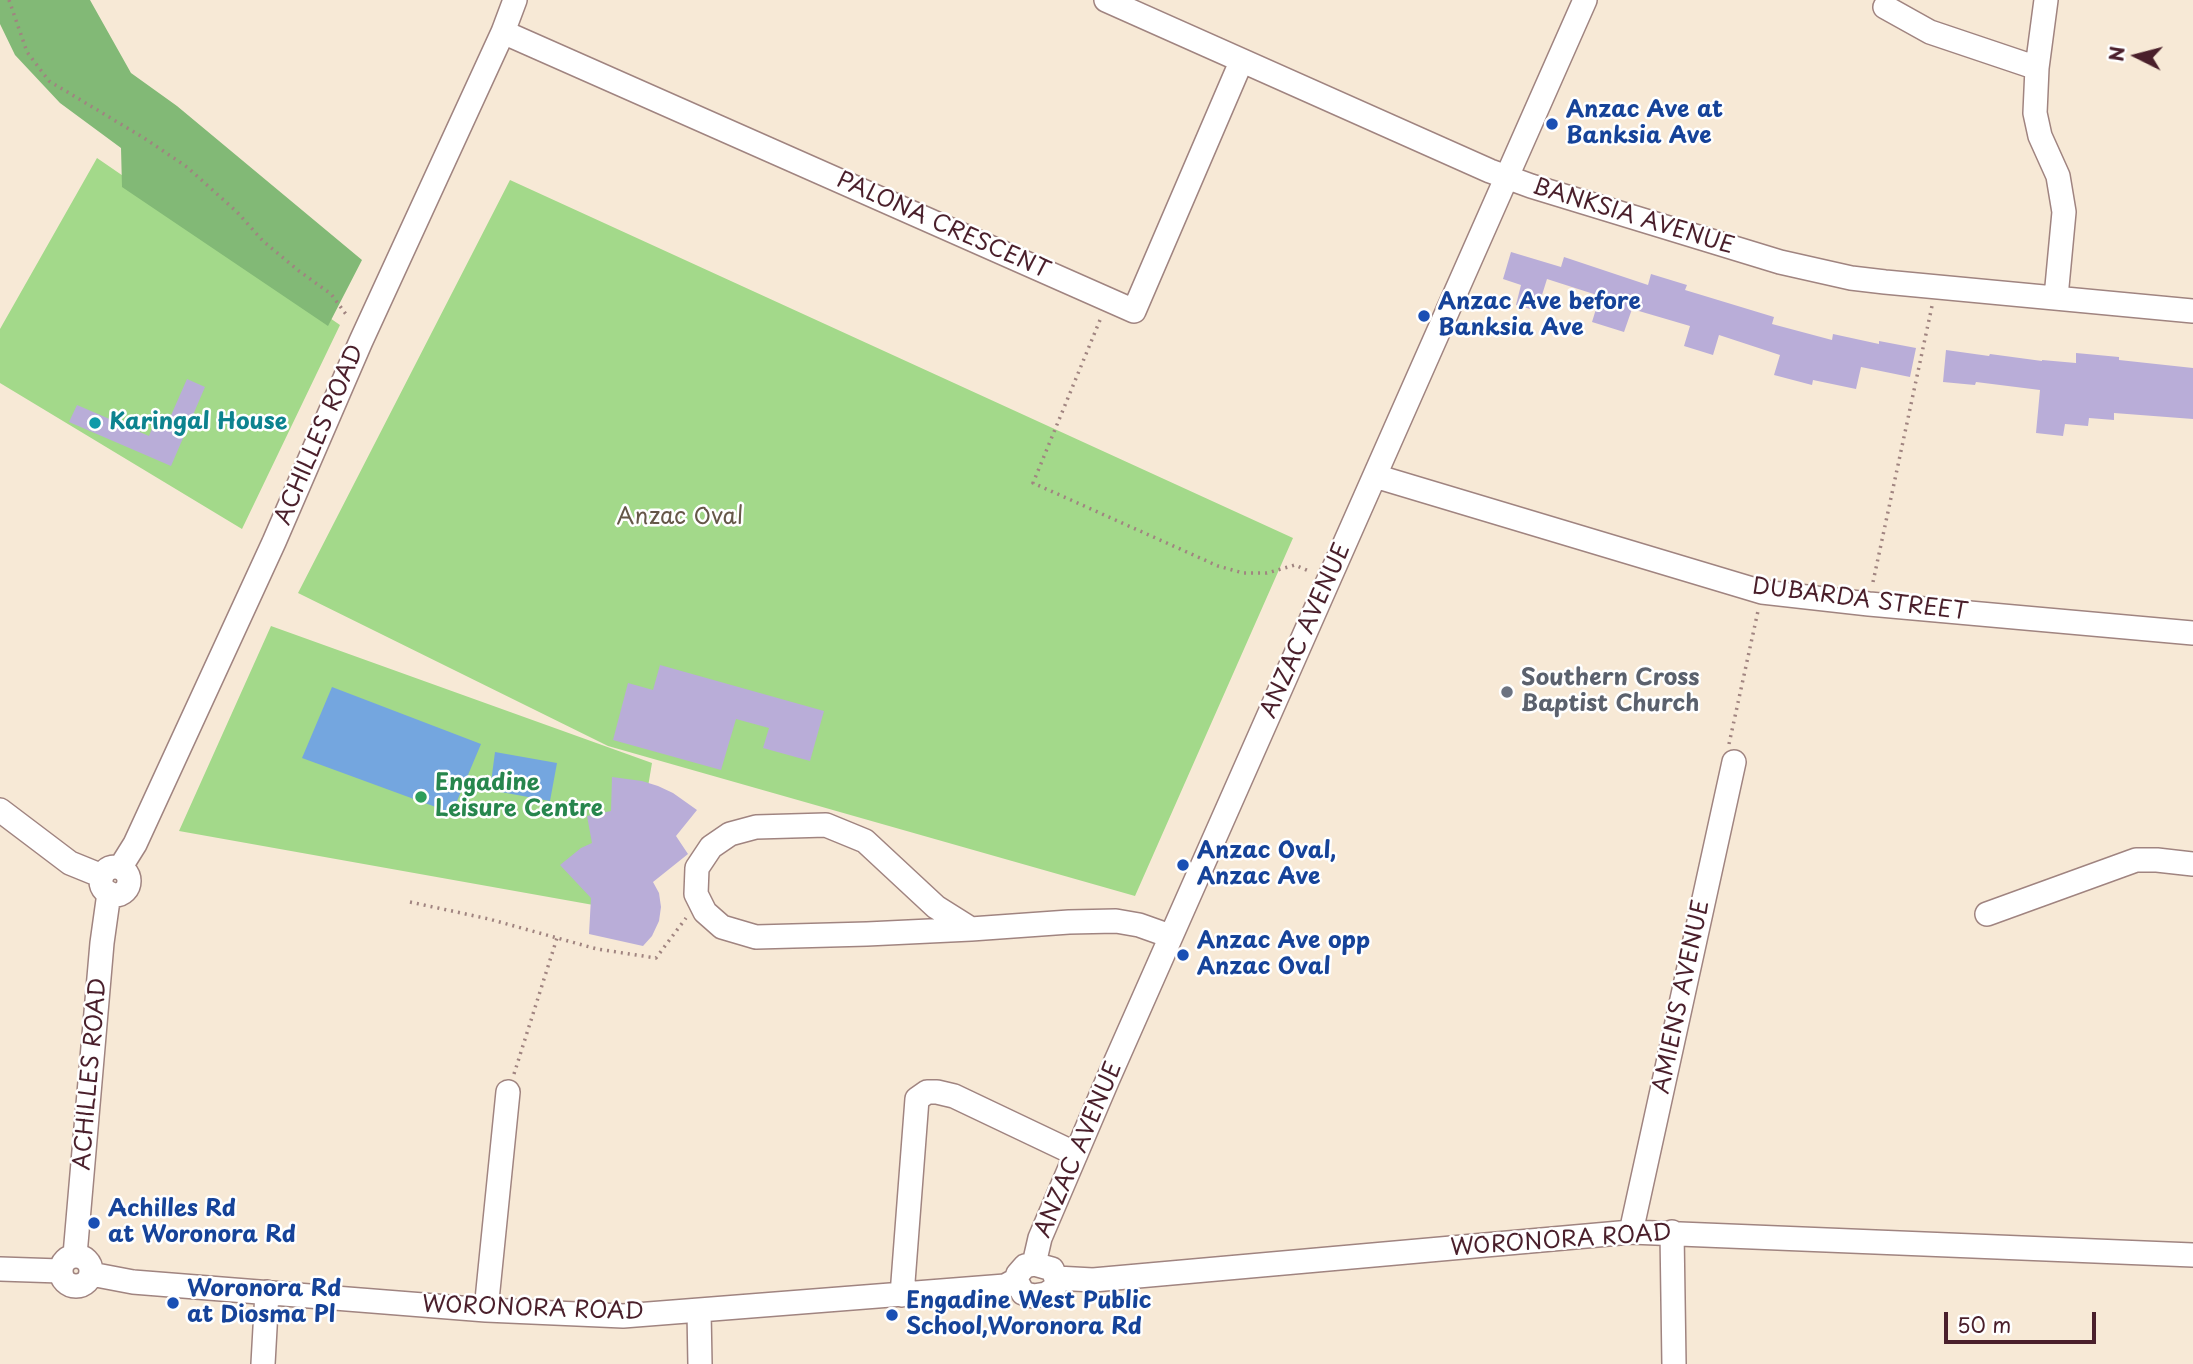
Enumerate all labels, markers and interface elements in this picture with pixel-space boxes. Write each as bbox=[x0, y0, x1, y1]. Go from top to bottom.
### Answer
north arrow bbox=[2102, 21, 2172, 91]
text: N bbox=[2101, 45, 2131, 63]
place label: Anzac Ave at Banksia Ave bbox=[1566, 97, 1723, 151]
marker: Anzac Ave at Banksia Ave bbox=[1544, 116, 1560, 132]
street label: PALONA CRESCENT bbox=[832, 167, 1054, 285]
street label: BANKSIA AVENUE bbox=[1529, 173, 1737, 261]
place label: Anzac Ave before Banksia Ave bbox=[1438, 289, 1641, 343]
marker: Anzac Ave before Banksia Ave bbox=[1416, 308, 1432, 324]
street label: ACHILLES ROAD bbox=[270, 341, 370, 529]
place label: Karingal House bbox=[109, 409, 287, 437]
marker: Karingal House bbox=[87, 415, 103, 431]
park label: Anzac Oval bbox=[617, 504, 743, 532]
street label: ANZAC AVENUE bbox=[1255, 539, 1357, 723]
street label: DUBARDA STREET bbox=[1751, 573, 1969, 627]
place label: Southern Cross Baptist Church bbox=[1521, 665, 1699, 719]
marker: Southern Cross Baptist Church bbox=[1499, 684, 1515, 700]
place label: Engadine Leisure Centre bbox=[435, 770, 603, 824]
marker: Engadine Leisure Centre bbox=[413, 789, 429, 805]
place label: Anzac Oval, Anzac Ave bbox=[1197, 838, 1336, 892]
marker: Anzac Oval, Anzac Ave bbox=[1175, 857, 1191, 873]
street label: AMIENS AVENUE bbox=[1648, 898, 1716, 1096]
place label: Anzac Ave opp Anzac Oval bbox=[1197, 928, 1370, 982]
marker: Anzac Ave opp Anzac Oval bbox=[1175, 947, 1191, 963]
street label: ACHILLES ROAD bbox=[69, 977, 113, 1171]
street label: ANZAC AVENUE bbox=[1030, 1058, 1128, 1242]
place label: Achilles Rd at Woronora Rd bbox=[108, 1196, 296, 1250]
marker: Achilles Rd at Woronora Rd bbox=[86, 1215, 102, 1231]
street label: WORONORA ROAD bbox=[1450, 1220, 1672, 1262]
place label: Woronora Rd at Diosma Pl bbox=[187, 1276, 341, 1330]
place label: Engadine West Public School,Woronora Rd bbox=[906, 1288, 1152, 1342]
street label: WORONORA ROAD bbox=[422, 1291, 644, 1327]
marker: Woronora Rd at Diosma Pl bbox=[165, 1295, 181, 1311]
scale bar bbox=[1948, 1298, 2100, 1342]
marker: Engadine West Public School,Woronora Rd bbox=[884, 1307, 900, 1323]
text: 50 m bbox=[1957, 1308, 2011, 1340]

